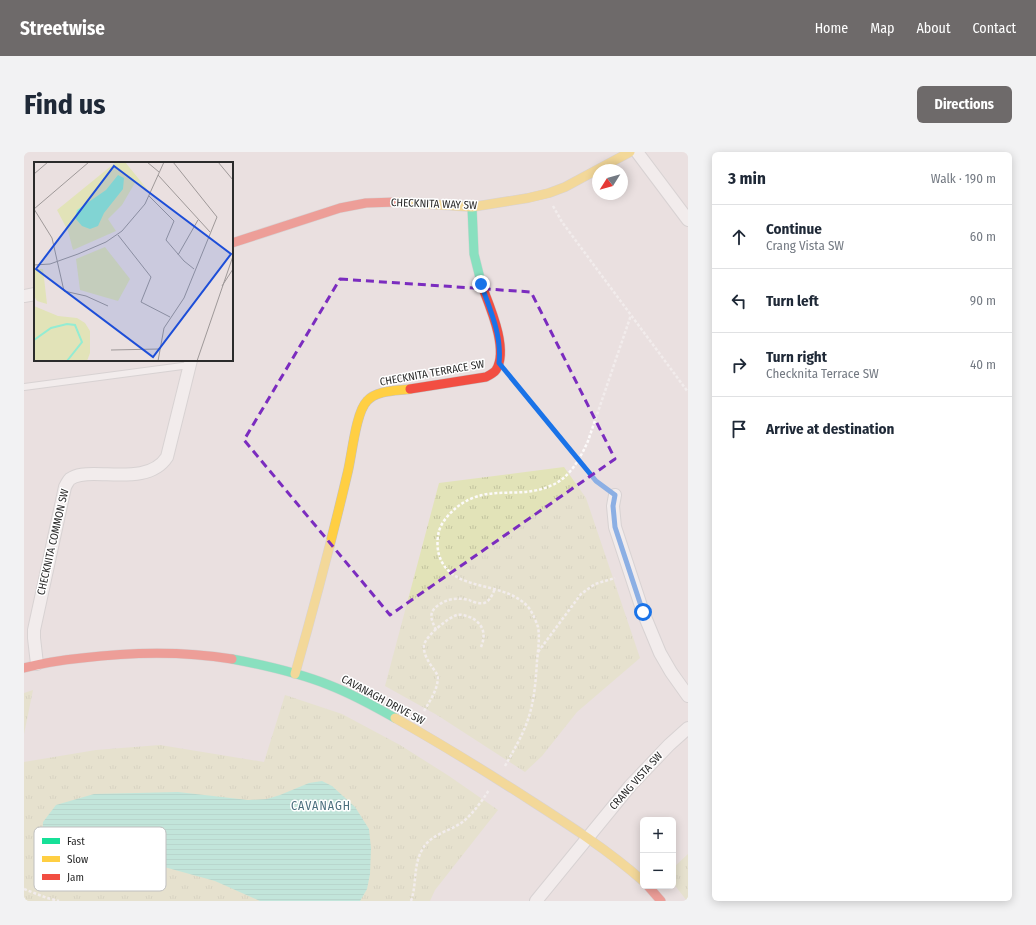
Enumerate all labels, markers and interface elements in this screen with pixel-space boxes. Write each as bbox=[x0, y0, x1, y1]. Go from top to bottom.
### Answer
text: Streetwise bbox=[20, 17, 105, 40]
text: Home bbox=[815, 20, 848, 37]
text: Map bbox=[870, 20, 894, 37]
text: About bbox=[916, 20, 951, 37]
text: Contact bbox=[973, 20, 1016, 37]
button: Directions bbox=[917, 86, 1012, 123]
text: Find us bbox=[24, 88, 106, 121]
inset map bbox=[34, 162, 233, 361]
north arrow bbox=[592, 164, 628, 200]
text: 3 min bbox=[728, 168, 766, 189]
text: Walk · 190 m bbox=[931, 171, 996, 186]
street label: CHECKNITA WAY SW bbox=[391, 196, 477, 212]
text: Continue bbox=[766, 220, 822, 238]
icon: ahead bbox=[728, 226, 750, 248]
text: 60 m bbox=[970, 229, 996, 244]
text: Crang Vista SW bbox=[766, 238, 844, 253]
route end bbox=[472, 275, 490, 293]
icon: left bbox=[728, 290, 750, 312]
text: Turn left bbox=[766, 292, 819, 310]
text: 90 m bbox=[970, 293, 996, 308]
text: Turn right bbox=[766, 348, 827, 366]
icon: right bbox=[728, 354, 750, 376]
street label: CHECKNITA TERRACE SW bbox=[379, 357, 485, 389]
text: 40 m bbox=[970, 357, 996, 372]
text: Checknita Terrace SW bbox=[766, 366, 879, 381]
icon: arrive bbox=[728, 418, 750, 440]
text: Arrive at destination bbox=[766, 420, 894, 438]
street label: CHECKNITA COMMON SW bbox=[34, 488, 72, 596]
route start bbox=[634, 603, 652, 621]
street label: CAVANAGH DRIVE SW bbox=[339, 673, 427, 727]
street label: CRANG VISTA SW bbox=[607, 749, 665, 813]
district label: CAVANAGH bbox=[291, 799, 351, 813]
map controls bbox=[640, 817, 676, 889]
button: + bbox=[640, 817, 676, 853]
legend bbox=[34, 827, 166, 891]
text: Fast bbox=[67, 835, 85, 848]
text: Slow bbox=[67, 853, 88, 866]
button: − bbox=[640, 853, 676, 889]
text: Jam bbox=[67, 871, 84, 884]

